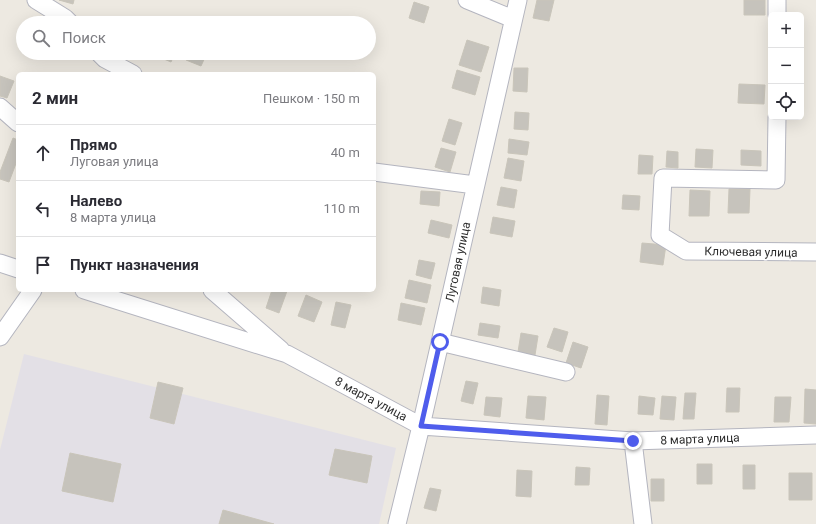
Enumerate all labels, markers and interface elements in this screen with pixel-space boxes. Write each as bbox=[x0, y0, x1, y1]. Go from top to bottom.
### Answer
map controls bbox=[768, 12, 804, 120]
button: + bbox=[768, 12, 804, 48]
search box bbox=[16, 16, 376, 60]
icon: search bbox=[30, 27, 52, 49]
text: Поиск bbox=[62, 29, 106, 47]
button: − bbox=[768, 48, 804, 84]
button: locate bbox=[768, 84, 804, 120]
text: 2 мин bbox=[32, 88, 78, 108]
text: Пешком · 150 m bbox=[263, 91, 360, 106]
text: Прямо bbox=[70, 136, 117, 154]
icon: ahead bbox=[32, 142, 54, 164]
text: 40 m bbox=[331, 145, 360, 160]
text: Луговая улица bbox=[70, 154, 159, 169]
text: Налево bbox=[70, 192, 122, 210]
icon: left bbox=[32, 198, 54, 220]
text: 110 m bbox=[323, 201, 360, 216]
text: 8 марта улица bbox=[70, 210, 156, 225]
street label: Луговая улица bbox=[443, 221, 473, 303]
street label: Ключевая улица bbox=[704, 244, 798, 260]
icon: arrive bbox=[32, 254, 54, 276]
text: Пункт назначения bbox=[70, 256, 199, 274]
route start bbox=[431, 333, 449, 351]
street label: 8 марта улица bbox=[333, 374, 409, 424]
street label: 8 марта улица bbox=[660, 431, 740, 447]
route end bbox=[624, 432, 642, 450]

